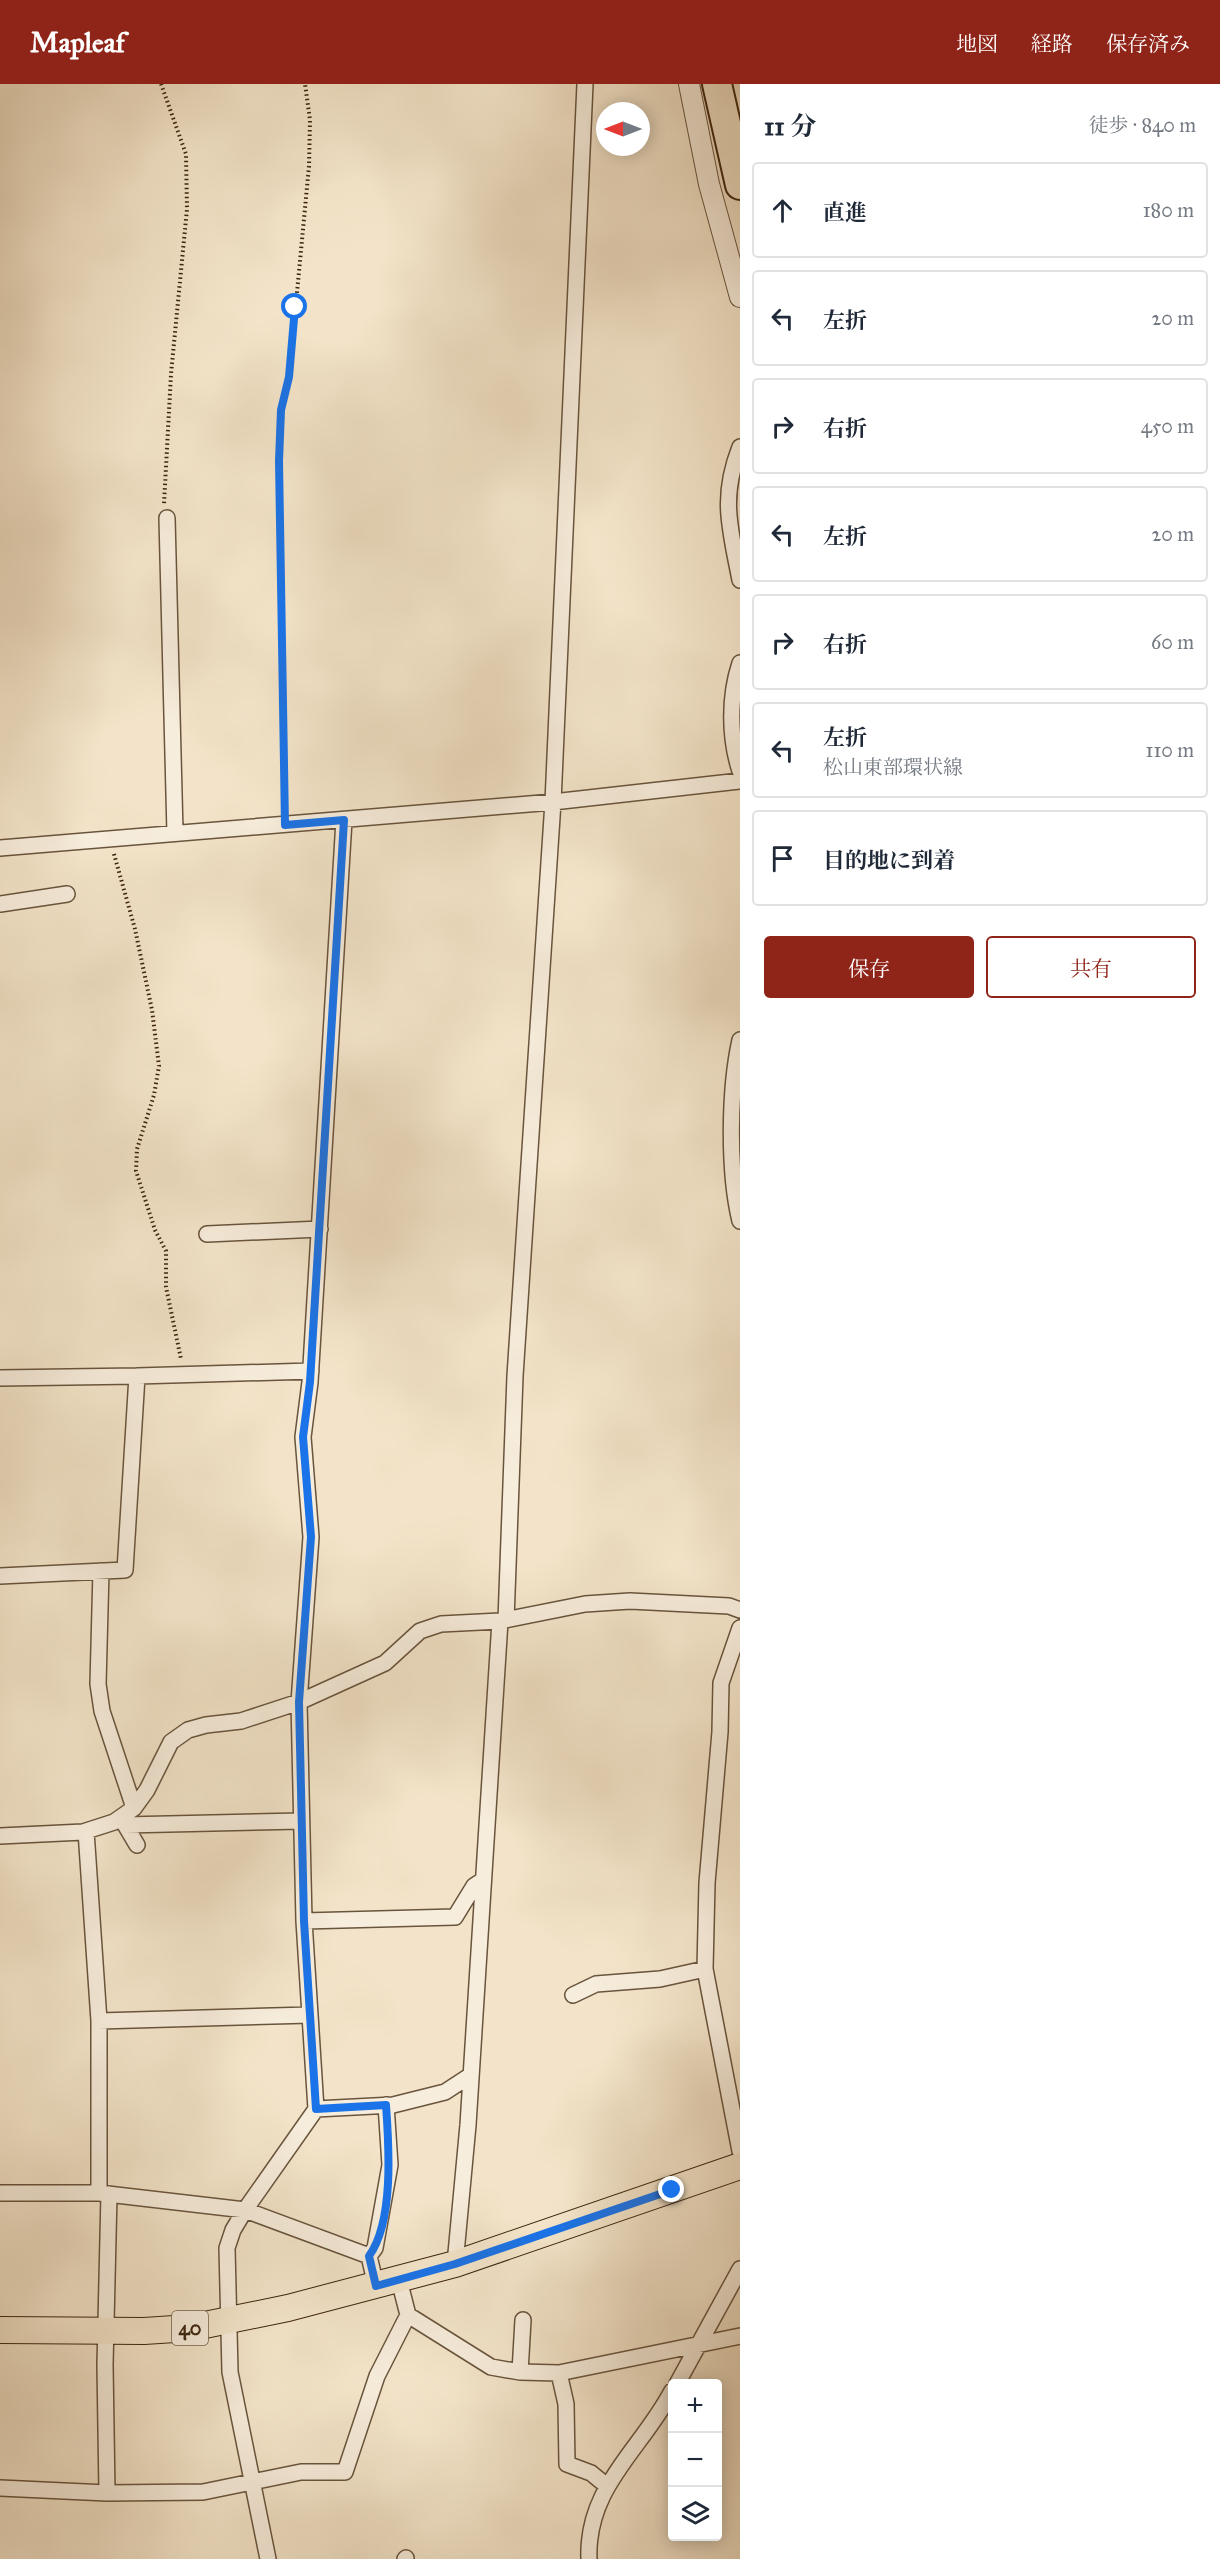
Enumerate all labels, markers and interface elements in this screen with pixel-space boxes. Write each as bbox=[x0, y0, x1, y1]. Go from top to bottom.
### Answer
text: Mapleaf bbox=[30, 25, 125, 60]
text: 地図 bbox=[956, 31, 998, 57]
text: 経路 bbox=[1031, 31, 1073, 57]
text: 保存済み bbox=[1106, 31, 1190, 57]
north arrow bbox=[596, 102, 650, 156]
text: 11 分 bbox=[764, 110, 816, 142]
text: 徒歩 · 840 m bbox=[1088, 113, 1196, 137]
icon: ahead bbox=[766, 194, 799, 227]
text: 180 m bbox=[1143, 198, 1194, 222]
text: 直進 bbox=[823, 199, 867, 226]
route start bbox=[281, 293, 307, 319]
icon: left bbox=[766, 302, 799, 335]
text: 20 m bbox=[1151, 306, 1194, 330]
text: 左折 bbox=[823, 307, 867, 334]
icon: right bbox=[766, 410, 799, 443]
text: 450 m bbox=[1141, 414, 1194, 438]
text: 右折 bbox=[823, 415, 867, 442]
icon: left bbox=[766, 518, 799, 551]
text: 20 m bbox=[1151, 522, 1194, 546]
text: 左折 bbox=[823, 523, 867, 550]
icon: right bbox=[766, 626, 799, 659]
text: 60 m bbox=[1151, 630, 1194, 654]
text: 右折 bbox=[823, 631, 867, 658]
text: 左折 bbox=[823, 724, 867, 751]
icon: left bbox=[766, 734, 799, 767]
text: 110 m bbox=[1146, 738, 1194, 762]
text: 松山東部環状線 bbox=[823, 755, 963, 779]
icon: arrive bbox=[766, 842, 799, 875]
text: 目的地に到着 bbox=[823, 847, 955, 874]
button: 保存 bbox=[764, 936, 974, 998]
button: 共有 bbox=[986, 936, 1196, 998]
route end bbox=[658, 2176, 684, 2202]
road number: 40 bbox=[172, 2311, 208, 2345]
map controls bbox=[668, 2379, 722, 2541]
button: + bbox=[668, 2379, 722, 2433]
button: − bbox=[668, 2433, 722, 2487]
button: layers bbox=[668, 2487, 722, 2541]

